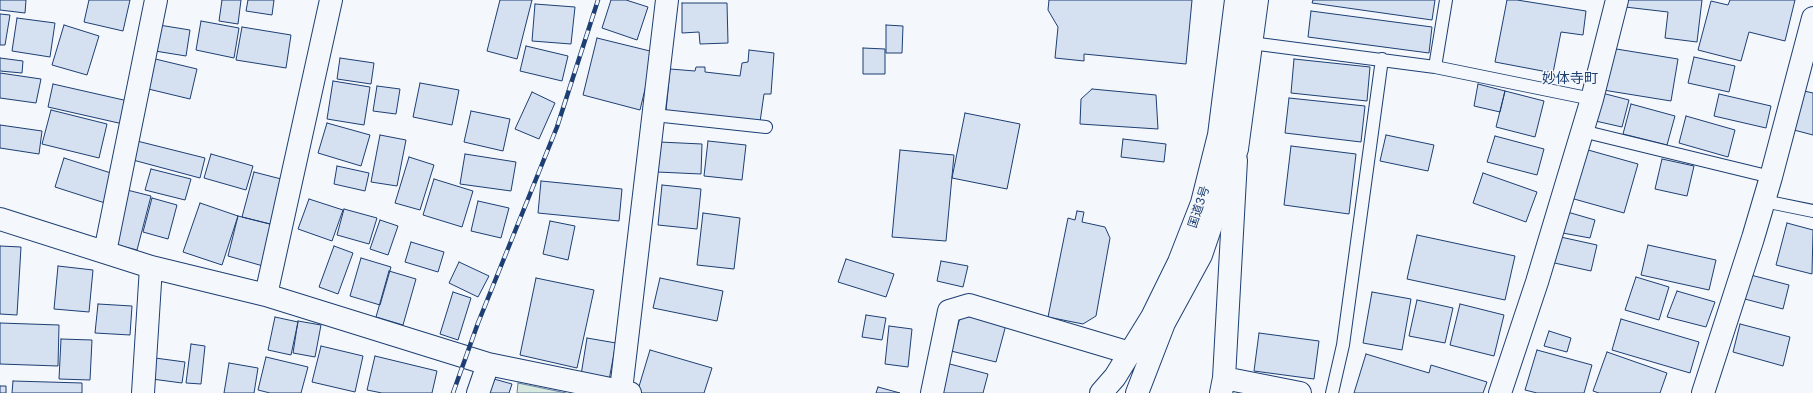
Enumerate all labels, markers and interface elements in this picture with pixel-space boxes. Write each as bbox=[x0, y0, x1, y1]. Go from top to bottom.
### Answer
district label: 妙体寺町 bbox=[1542, 71, 1598, 87]
street label: 国道3号 bbox=[1185, 184, 1213, 230]

